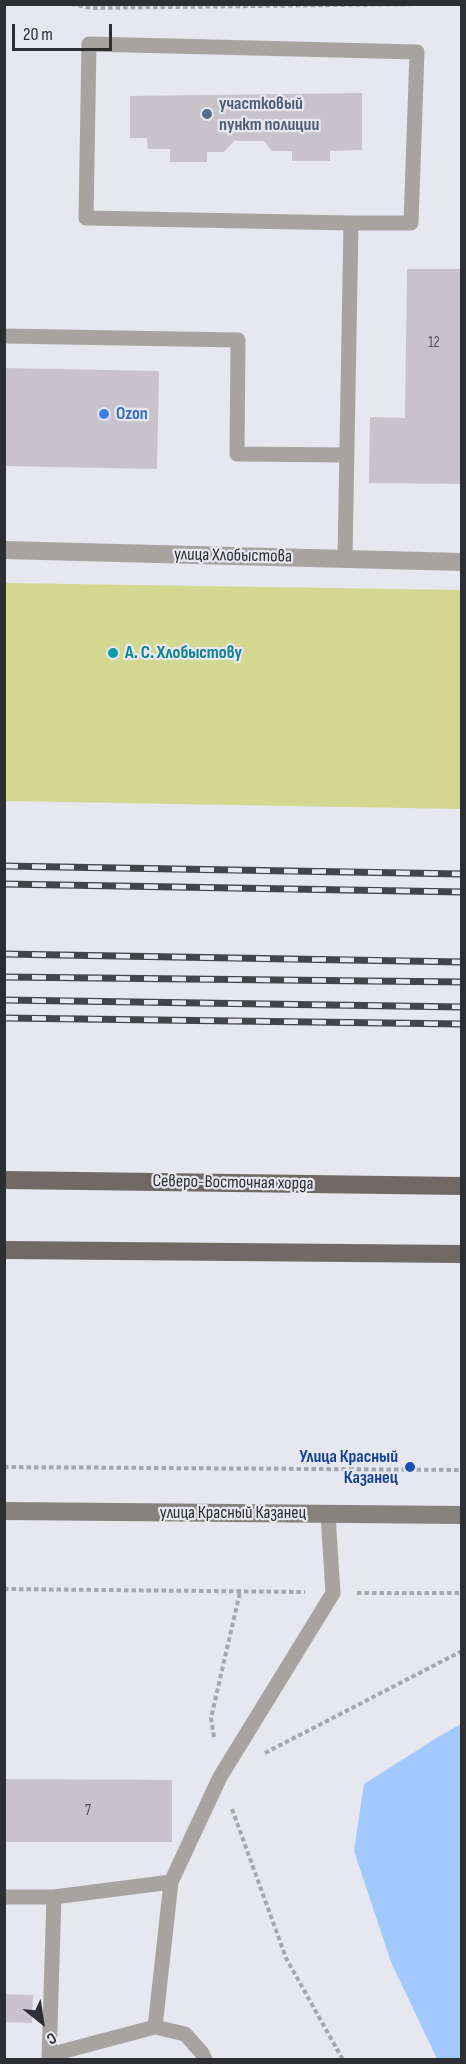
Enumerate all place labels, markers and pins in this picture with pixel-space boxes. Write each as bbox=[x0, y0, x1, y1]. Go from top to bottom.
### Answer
place label: участковый пункт полиции bbox=[219, 93, 319, 136]
marker: участковый пункт полиции bbox=[200, 107, 214, 121]
place label: Ozon bbox=[116, 403, 148, 425]
marker: Ozon bbox=[97, 407, 111, 421]
place label: А. С. Хлобыстову bbox=[125, 642, 242, 664]
marker: А. С. Хлобыстову bbox=[106, 646, 120, 660]
place label: Улица Красный Казанец bbox=[299, 1446, 398, 1488]
marker: Улица Красный Казанец bbox=[403, 1460, 417, 1474]

